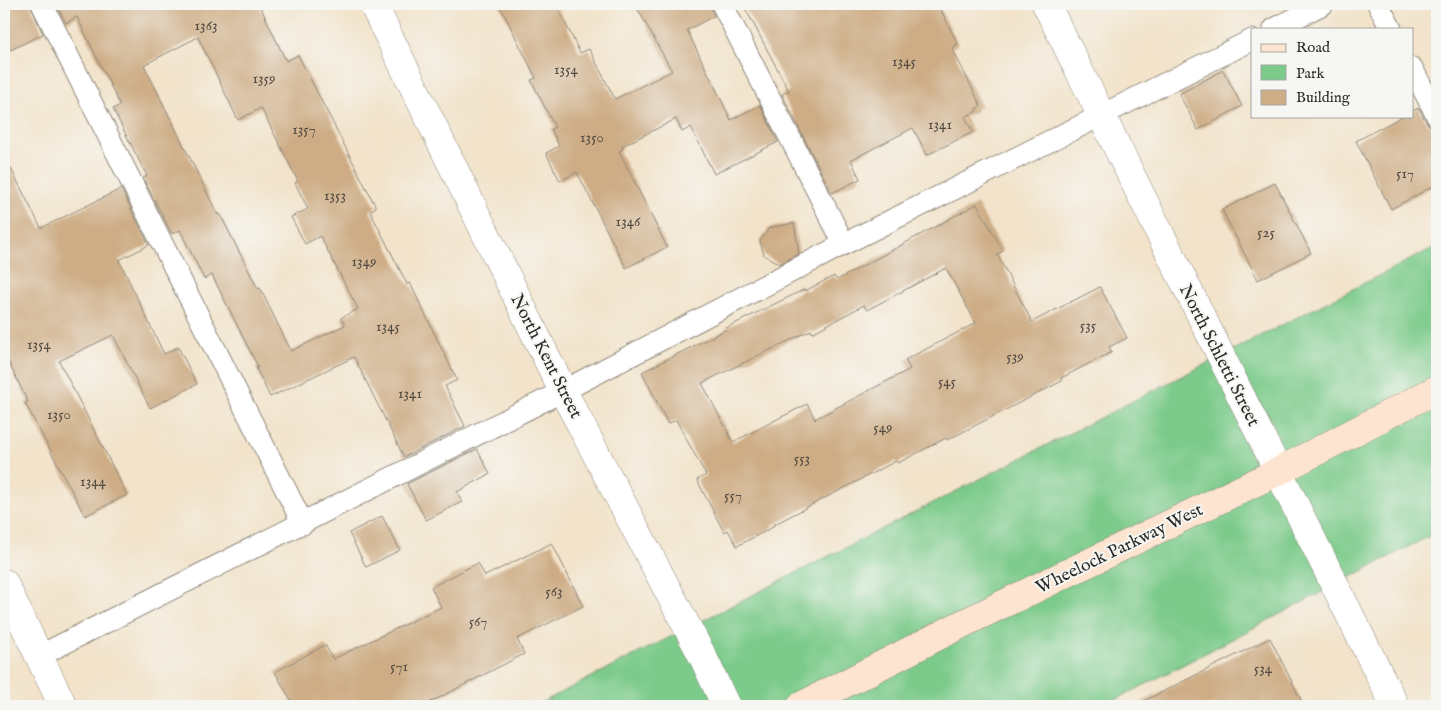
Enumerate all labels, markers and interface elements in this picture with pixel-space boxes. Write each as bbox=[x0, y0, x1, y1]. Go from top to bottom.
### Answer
house number: 1363 bbox=[194, 16, 218, 35]
legend bbox=[1251, 28, 1414, 118]
text: Road bbox=[1296, 38, 1331, 57]
house number: 1345 bbox=[892, 52, 917, 71]
house number: 1354 bbox=[554, 60, 579, 79]
text: Park bbox=[1296, 64, 1326, 83]
house number: 1359 bbox=[252, 69, 276, 88]
text: Building bbox=[1296, 88, 1351, 107]
house number: 1341 bbox=[928, 115, 952, 134]
house number: 1357 bbox=[292, 120, 316, 139]
house number: 1350 bbox=[580, 128, 604, 147]
house number: 517 bbox=[1396, 164, 1414, 183]
house number: 1353 bbox=[324, 186, 346, 205]
house number: 1346 bbox=[616, 212, 641, 231]
house number: 525 bbox=[1257, 223, 1275, 242]
house number: 1349 bbox=[351, 252, 377, 271]
street label: North Schletti Street bbox=[1173, 281, 1264, 431]
street label: North Kent Street bbox=[504, 291, 587, 423]
house number: 535 bbox=[1080, 316, 1097, 335]
house number: 1345 bbox=[376, 317, 401, 336]
house number: 1354 bbox=[27, 335, 52, 354]
house number: 539 bbox=[1006, 347, 1024, 366]
house number: 545 bbox=[938, 372, 957, 391]
house number: 1341 bbox=[398, 384, 422, 403]
house number: 1350 bbox=[47, 405, 71, 424]
house number: 549 bbox=[873, 418, 893, 437]
house number: 553 bbox=[794, 449, 810, 468]
house number: 1344 bbox=[80, 472, 107, 491]
house number: 557 bbox=[724, 486, 742, 505]
street label: Wheelock Parkway West bbox=[1032, 499, 1207, 600]
house number: 563 bbox=[545, 582, 563, 601]
house number: 567 bbox=[469, 612, 487, 631]
house number: 571 bbox=[390, 657, 408, 676]
house number: 534 bbox=[1254, 659, 1273, 678]

